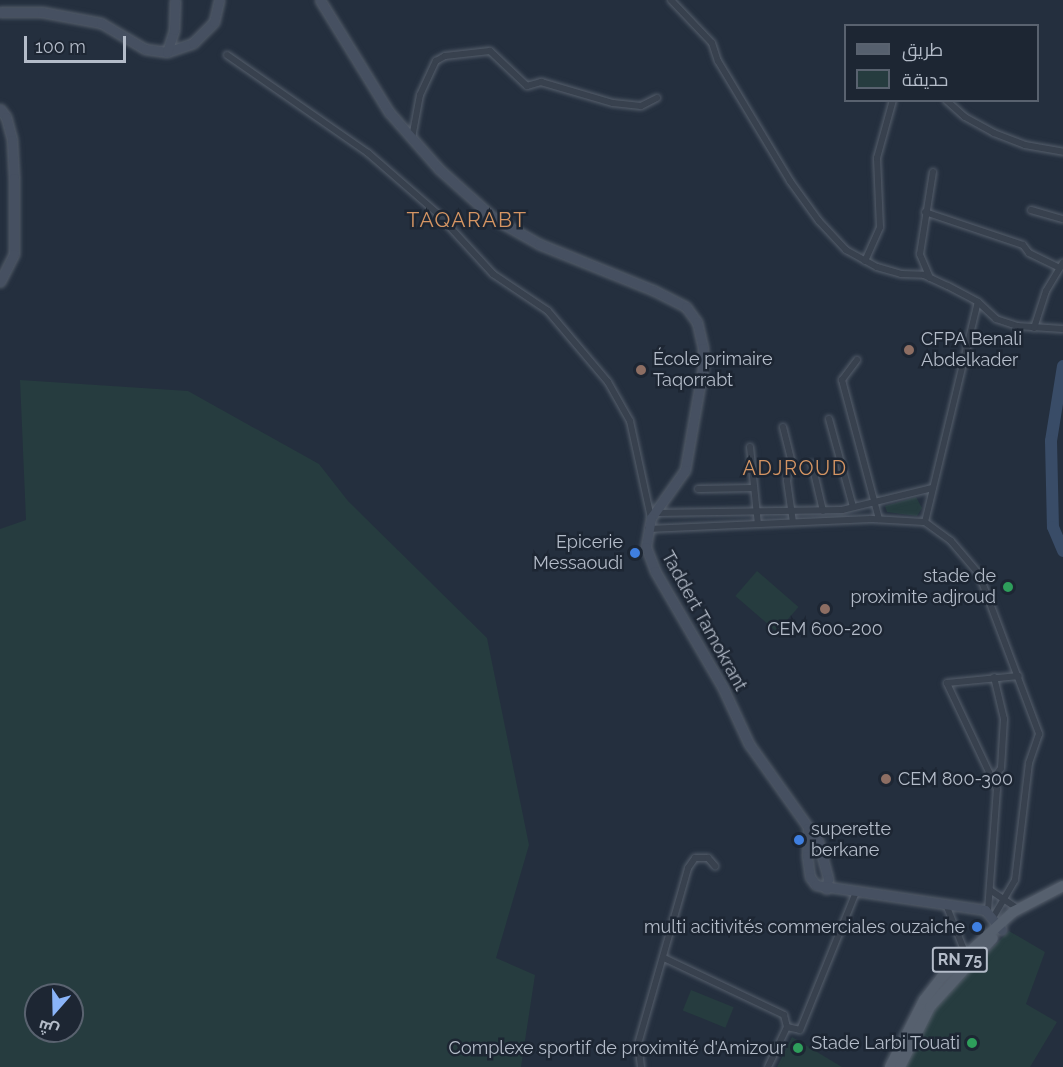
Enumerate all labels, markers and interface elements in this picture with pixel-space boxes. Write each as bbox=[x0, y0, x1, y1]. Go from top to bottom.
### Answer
scale bar bbox=[27, 24, 129, 62]
legend bbox=[844, 24, 1039, 102]
text: 100 m bbox=[35, 36, 86, 57]
text: طريق bbox=[902, 39, 943, 60]
text: حديقة bbox=[902, 69, 948, 90]
district label: TAQARABT bbox=[407, 207, 527, 233]
place label: CFPA Benali Abdelkader bbox=[921, 329, 1023, 372]
marker: CFPA Benali Abdelkader bbox=[902, 343, 916, 357]
place label: École primaire Taqorrabt bbox=[653, 349, 772, 392]
marker: École primaire Taqorrabt bbox=[634, 363, 648, 377]
district label: ADJROUD bbox=[743, 456, 847, 480]
place label: Epicerie Messaoudi bbox=[533, 532, 623, 574]
marker: Epicerie Messaoudi bbox=[628, 546, 642, 560]
street label: Taddert Tamokrant bbox=[656, 547, 752, 695]
place label: stade de proximite adjroud bbox=[850, 566, 996, 608]
marker: stade de proximite adjroud bbox=[1001, 580, 1015, 594]
marker: CEM 600-200 bbox=[818, 602, 832, 616]
place label: CEM 600-200 bbox=[767, 618, 883, 640]
place label: CEM 800-300 bbox=[898, 768, 1013, 790]
marker: CEM 800-300 bbox=[879, 772, 893, 786]
place label: superette berkane bbox=[811, 819, 891, 862]
marker: superette berkane bbox=[792, 833, 806, 847]
place label: multi acitivités commerciales ouzaiche bbox=[644, 916, 965, 938]
marker: multi acitivités commerciales ouzaiche bbox=[970, 920, 984, 934]
road number: RN 75 bbox=[932, 947, 988, 973]
north arrow bbox=[24, 983, 84, 1043]
text: ش bbox=[35, 1016, 61, 1041]
place label: Stade Larbi Touati bbox=[811, 1032, 960, 1054]
marker: Stade Larbi Touati bbox=[965, 1036, 979, 1050]
place label: Complexe sportif de proximité d'Amizour bbox=[448, 1037, 786, 1059]
marker: Complexe sportif de proximité d'Amizour bbox=[791, 1041, 805, 1055]

